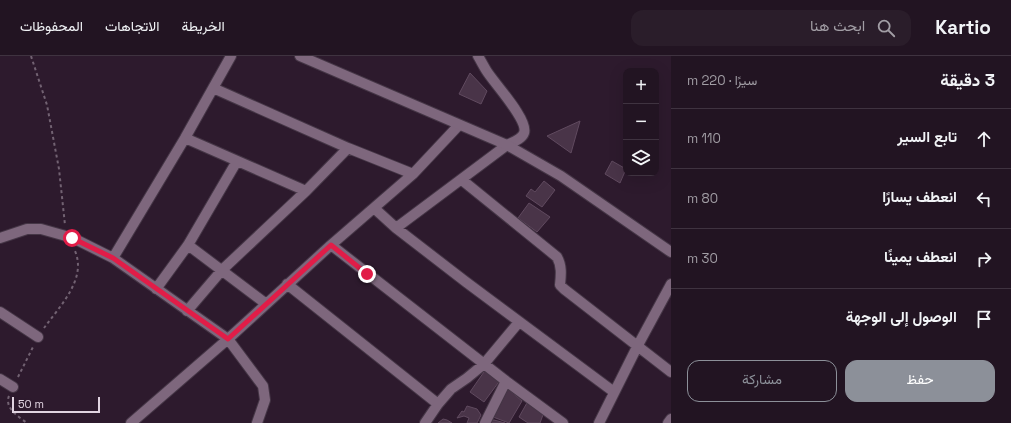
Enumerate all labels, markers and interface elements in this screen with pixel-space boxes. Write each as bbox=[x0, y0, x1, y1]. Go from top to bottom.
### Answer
search box bbox=[631, 10, 911, 46]
text: Kartio bbox=[935, 15, 991, 40]
text: ابحث هنا bbox=[810, 16, 865, 35]
text: المحفوظات bbox=[20, 17, 83, 35]
text: الاتجاهات bbox=[105, 17, 159, 35]
text: الخريطة bbox=[181, 17, 225, 35]
icon: search bbox=[875, 17, 897, 39]
map controls bbox=[623, 68, 659, 176]
button: + bbox=[623, 68, 659, 104]
text: 3 دقيقة bbox=[940, 69, 995, 91]
text: سيرًا · 220 m bbox=[687, 72, 757, 89]
button: − bbox=[623, 104, 659, 140]
text: تابع السير bbox=[897, 127, 957, 146]
icon: ahead bbox=[973, 128, 995, 150]
text: 110 m bbox=[687, 130, 721, 147]
button: layers bbox=[623, 140, 659, 176]
text: انعطف يسارًا bbox=[882, 187, 957, 206]
icon: left bbox=[973, 188, 995, 210]
text: 80 m bbox=[687, 190, 718, 207]
route start bbox=[63, 229, 81, 247]
text: انعطف يمينًا bbox=[884, 247, 957, 266]
icon: right bbox=[973, 248, 995, 270]
text: 30 m bbox=[687, 250, 718, 267]
route end bbox=[358, 265, 376, 283]
text: الوصول إلى الوجهة bbox=[846, 307, 957, 326]
icon: arrive bbox=[973, 308, 995, 330]
button: مشاركة bbox=[687, 360, 837, 402]
button: حفظ bbox=[845, 360, 995, 402]
scale bar bbox=[12, 395, 100, 414]
text: 50 m bbox=[18, 397, 44, 411]

